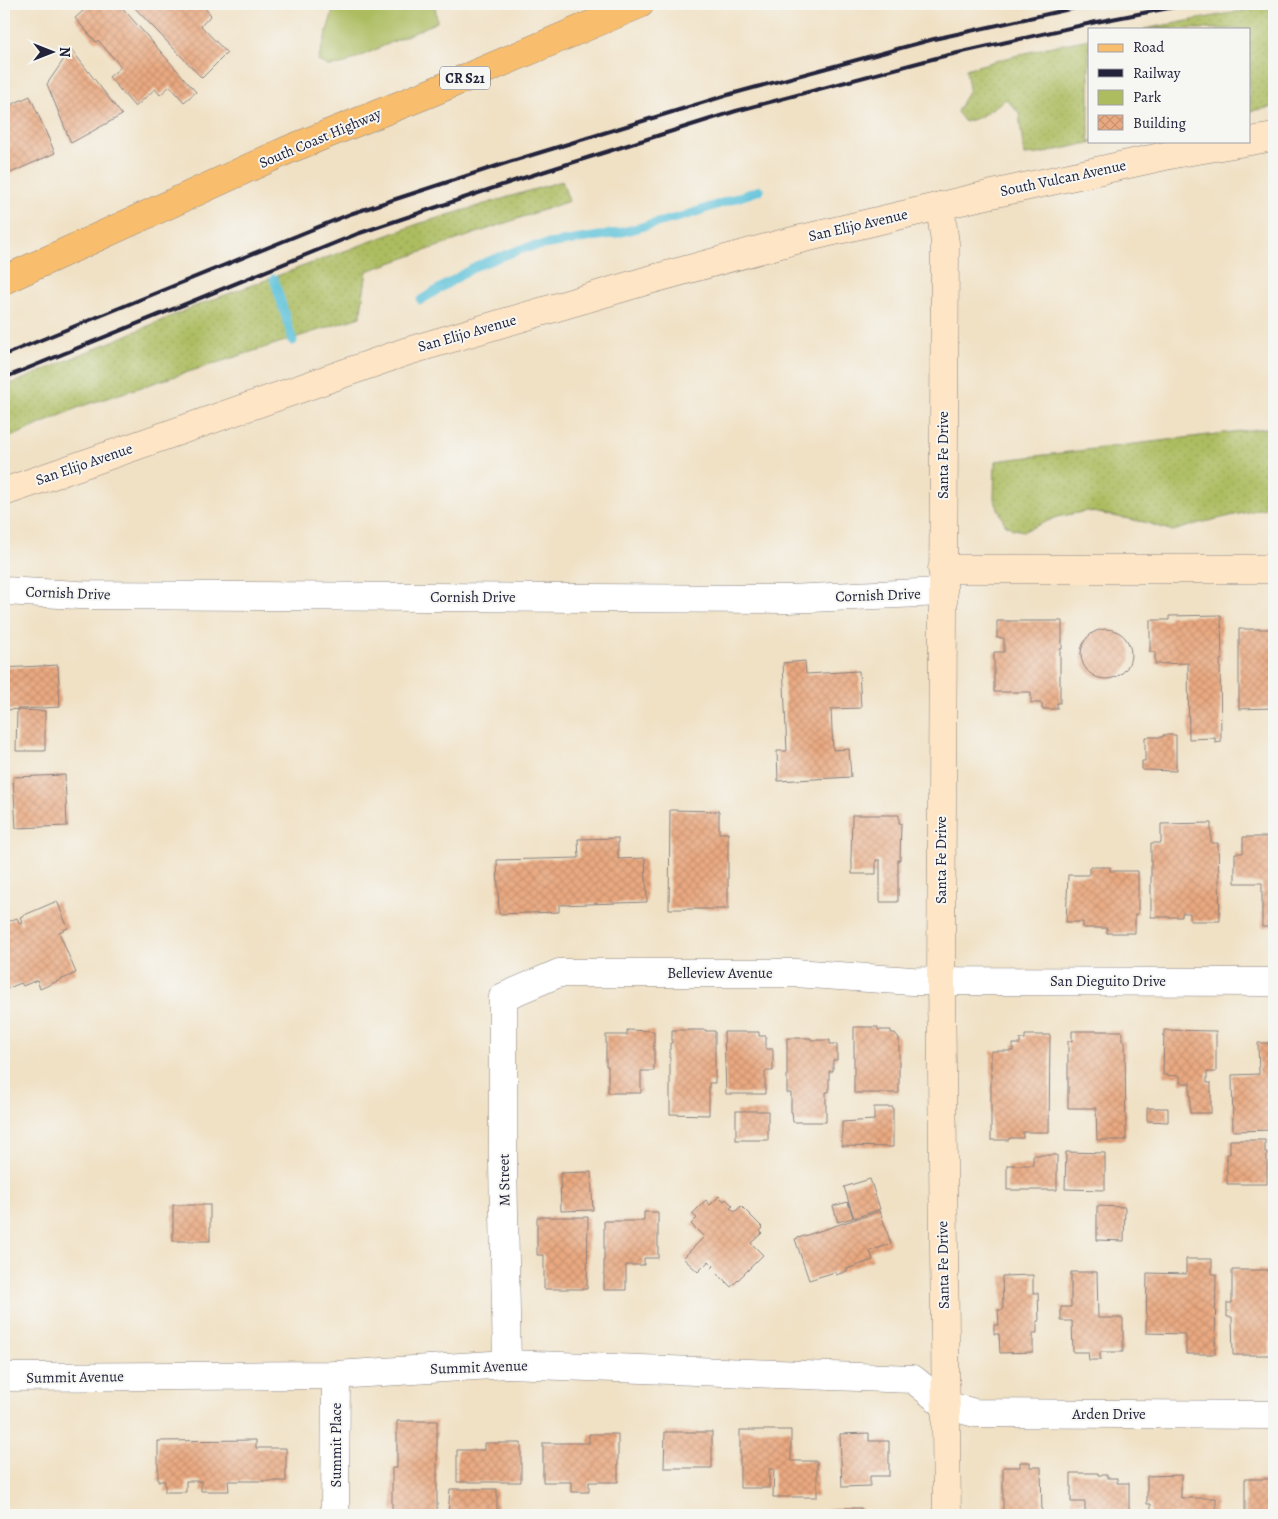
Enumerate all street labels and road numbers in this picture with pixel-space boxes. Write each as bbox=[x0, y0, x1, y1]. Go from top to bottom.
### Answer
road number: CR S21 bbox=[440, 66, 490, 90]
street label: South Coast Highway bbox=[256, 103, 384, 173]
street label: South Vulcan Avenue bbox=[998, 155, 1128, 201]
street label: San Elijo Avenue bbox=[806, 204, 910, 246]
street label: San Elijo Avenue bbox=[415, 309, 519, 357]
street label: Santa Fe Drive bbox=[933, 411, 953, 499]
street label: San Elijo Avenue bbox=[33, 438, 135, 490]
street label: Cornish Drive bbox=[25, 582, 111, 604]
street label: Cornish Drive bbox=[835, 584, 921, 606]
street label: Cornish Drive bbox=[430, 587, 516, 607]
street label: Santa Fe Drive bbox=[931, 816, 951, 904]
street label: Belleview Avenue bbox=[667, 963, 773, 983]
street label: San Dieguito Drive bbox=[1050, 971, 1166, 991]
street label: M Street bbox=[494, 1154, 514, 1206]
street label: Santa Fe Drive bbox=[932, 1220, 954, 1309]
street label: Summit Avenue bbox=[430, 1355, 529, 1379]
street label: Summit Avenue bbox=[26, 1366, 124, 1388]
street label: Summit Place bbox=[326, 1402, 346, 1487]
street label: Arden Drive bbox=[1071, 1404, 1146, 1424]

